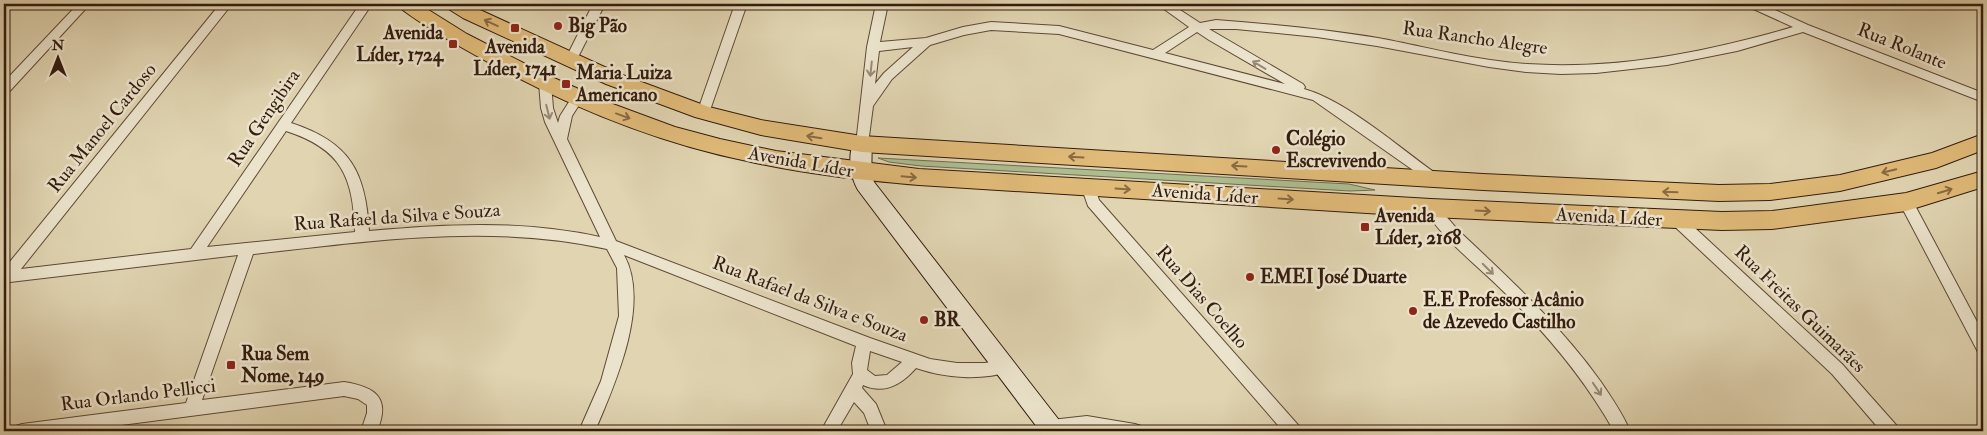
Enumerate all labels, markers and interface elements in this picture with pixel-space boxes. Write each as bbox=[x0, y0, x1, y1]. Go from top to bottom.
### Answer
place label: Big Pão bbox=[568, 14, 627, 39]
street label: Rua Rancho Alegre bbox=[1401, 16, 1549, 60]
street label: Rua Rolante bbox=[1854, 17, 1950, 75]
one-way arrow bbox=[484, 18, 499, 28]
marker: Big Pão bbox=[552, 20, 564, 32]
place label: Avenida Líder, 1724 bbox=[356, 21, 445, 67]
marker: Avenida Líder, 1741 bbox=[509, 22, 521, 34]
north arrow bbox=[32, 32, 82, 82]
place label: Avenida Líder, 1741 bbox=[473, 35, 557, 81]
text: N bbox=[51, 37, 65, 54]
marker: Avenida Líder, 1724 bbox=[447, 38, 459, 50]
street label: Rua Manoel Cardoso bbox=[42, 58, 162, 198]
one-way arrow bbox=[1253, 59, 1267, 69]
place label: Maria Luiza Americano bbox=[575, 61, 673, 107]
one-way arrow bbox=[866, 61, 876, 77]
street label: Rua Gengibira bbox=[223, 65, 305, 171]
marker: Maria Luiza Americano bbox=[560, 78, 572, 90]
one-way arrow bbox=[544, 104, 554, 120]
one-way arrow bbox=[615, 112, 630, 121]
place label: Colégio Escrevivendo bbox=[1286, 127, 1386, 173]
one-way arrow bbox=[806, 132, 822, 142]
street label: Avenida Líder bbox=[745, 141, 856, 183]
marker: Colégio Escrevivendo bbox=[1270, 144, 1282, 156]
one-way arrow bbox=[1069, 152, 1085, 161]
one-way arrow bbox=[1231, 162, 1247, 171]
one-way arrow bbox=[1881, 167, 1897, 176]
one-way arrow bbox=[901, 172, 917, 181]
street label: Avenida Líder bbox=[1150, 178, 1259, 210]
one-way arrow bbox=[1115, 184, 1131, 193]
one-way arrow bbox=[1936, 185, 1952, 195]
one-way arrow bbox=[1662, 187, 1678, 196]
one-way arrow bbox=[1277, 194, 1293, 203]
street label: Rua Rafael da Silva e Souza bbox=[293, 198, 501, 236]
street label: Avenida Líder bbox=[1554, 202, 1663, 232]
place label: Avenida Líder, 2168 bbox=[1374, 204, 1461, 250]
one-way arrow bbox=[1475, 206, 1491, 215]
marker: Avenida Líder, 2168 bbox=[1359, 221, 1371, 233]
street label: Rua Dias Coelho bbox=[1151, 240, 1253, 354]
street label: Rua Freitas Guimarães bbox=[1729, 240, 1871, 378]
street label: Rua Rafael da Silva e Souza bbox=[709, 251, 911, 347]
one-way arrow bbox=[1482, 263, 1495, 275]
place label: EMEI José Duarte bbox=[1260, 265, 1407, 289]
marker: EMEI José Duarte bbox=[1244, 271, 1256, 283]
place label: E.E Professor Acânio de Azevedo Castilho bbox=[1423, 288, 1584, 334]
marker: E.E Professor Acânio de Azevedo Castilho bbox=[1407, 305, 1419, 317]
place label: BR bbox=[934, 308, 961, 332]
marker: BR bbox=[918, 314, 930, 326]
place label: Rua Sem Nome, 149 bbox=[240, 342, 325, 388]
marker: Rua Sem Nome, 149 bbox=[225, 359, 237, 371]
street label: Rua Orlando Pellicci bbox=[59, 374, 217, 416]
one-way arrow bbox=[1593, 381, 1603, 395]

